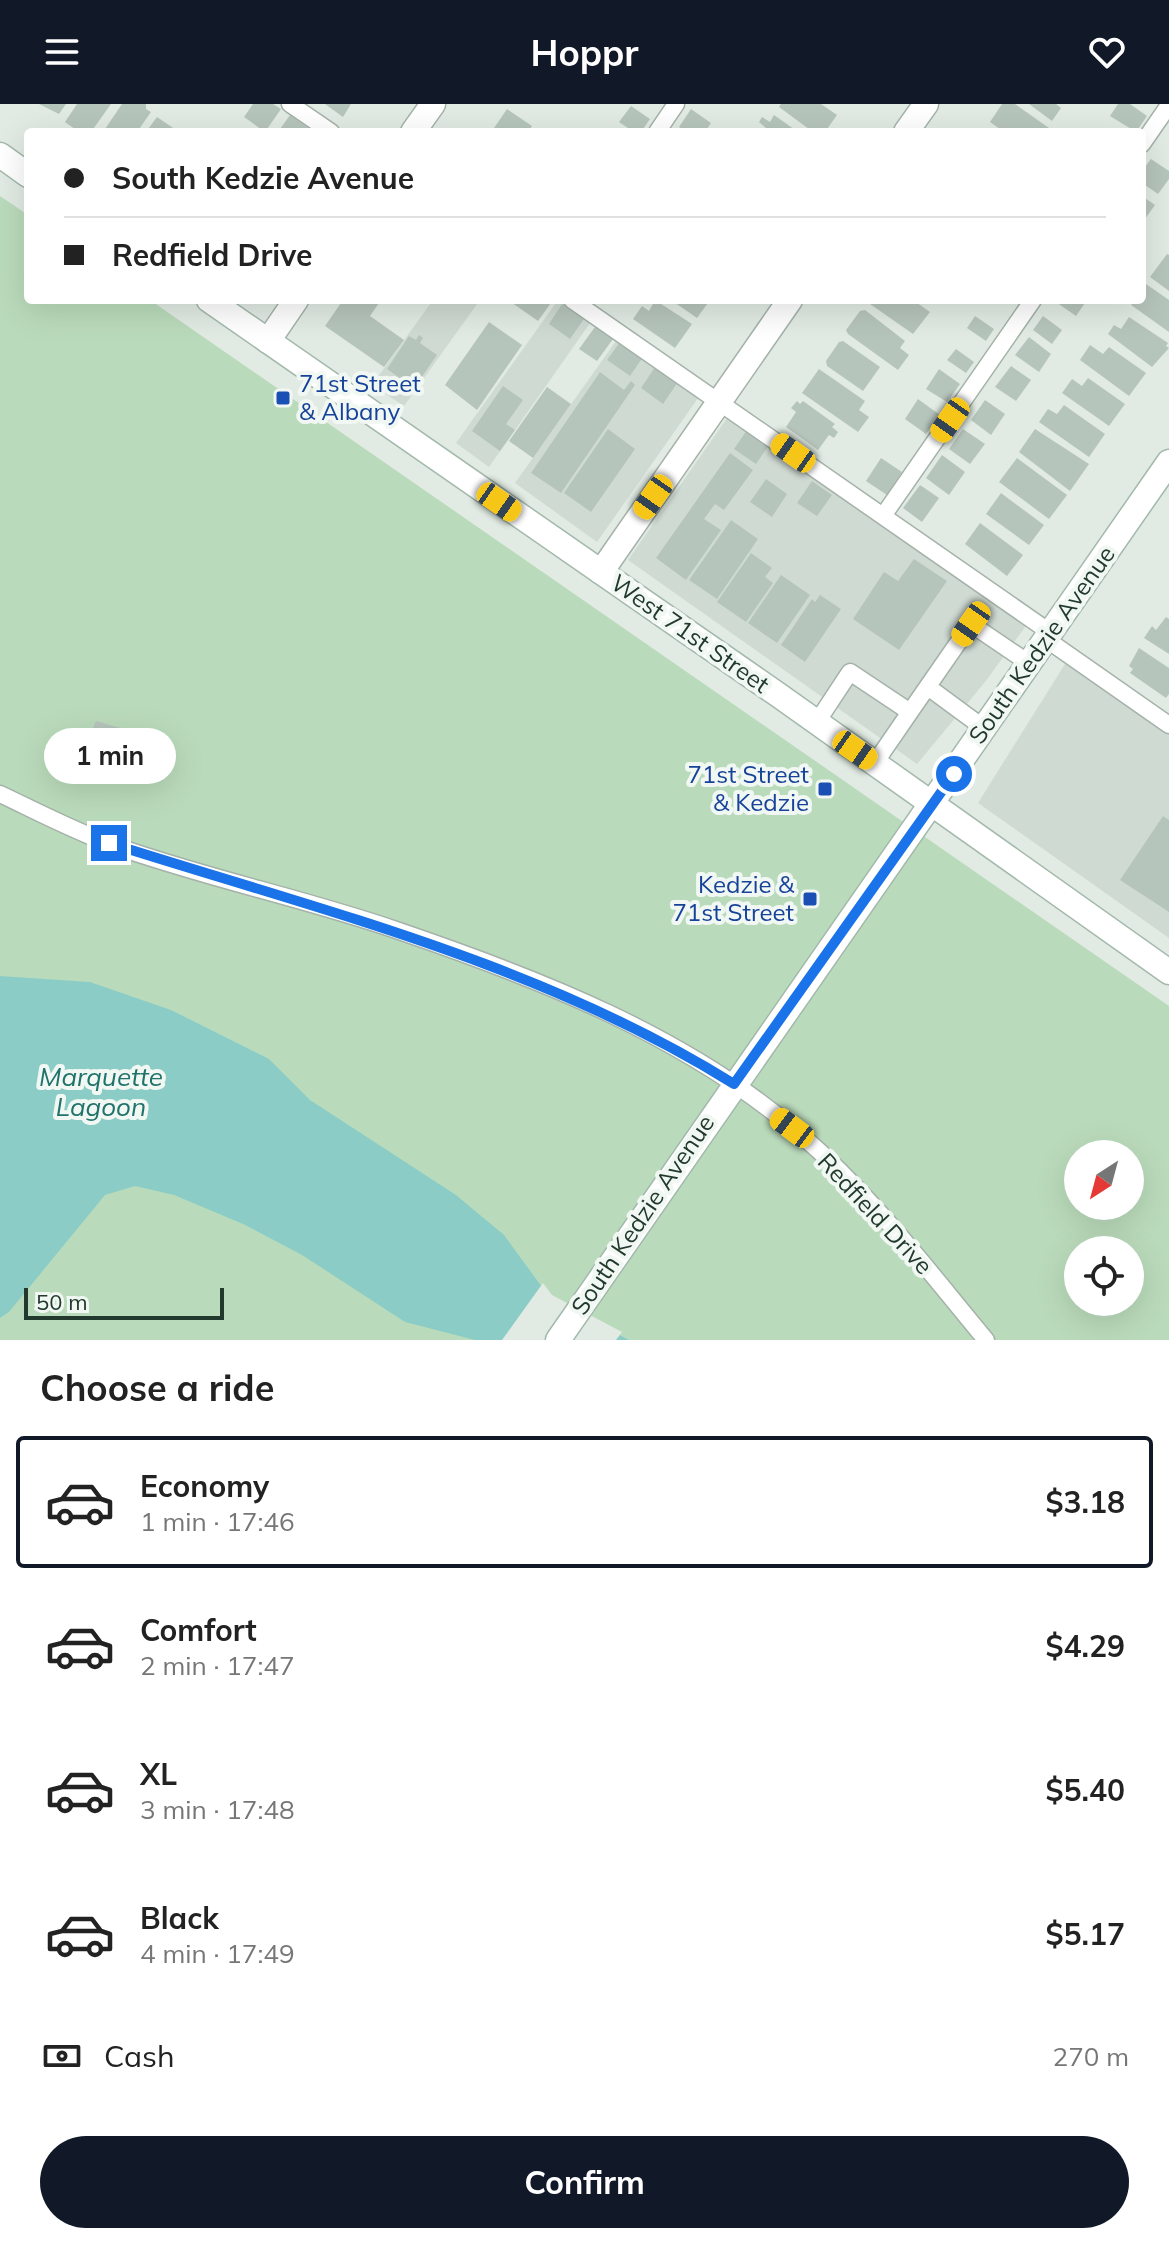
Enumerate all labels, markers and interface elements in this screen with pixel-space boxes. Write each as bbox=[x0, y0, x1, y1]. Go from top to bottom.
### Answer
icon: menu bbox=[40, 30, 84, 74]
text: Hoppr bbox=[531, 30, 638, 75]
icon: heart bbox=[1085, 30, 1129, 74]
text: South Kedzie Avenue bbox=[112, 159, 414, 197]
text: Redfield Drive bbox=[112, 236, 313, 274]
place label: 71st Street & Albany bbox=[299, 368, 421, 426]
marker: 71st Street & Albany bbox=[274, 389, 292, 407]
car bbox=[926, 393, 974, 447]
car bbox=[766, 429, 820, 477]
car bbox=[629, 470, 677, 524]
car bbox=[472, 478, 526, 526]
street label: South Kedzie Avenue bbox=[962, 540, 1121, 749]
street label: West 71st Street bbox=[606, 567, 776, 699]
car bbox=[947, 597, 995, 651]
car bbox=[828, 726, 882, 774]
callout: 1 min bbox=[43, 727, 175, 783]
text: 1 min bbox=[76, 739, 144, 772]
route start bbox=[936, 756, 972, 792]
place label: 71st Street & Kedzie bbox=[687, 759, 809, 817]
marker: 71st Street & Kedzie bbox=[816, 780, 834, 798]
route end bbox=[91, 825, 127, 861]
place label: Kedzie & 71st Street bbox=[672, 869, 795, 927]
marker: Kedzie & 71st Street bbox=[801, 890, 819, 908]
water label: Marquette Lagoon bbox=[39, 1060, 163, 1123]
car bbox=[766, 1104, 818, 1152]
street label: South Kedzie Avenue bbox=[564, 1109, 720, 1320]
north arrow bbox=[1064, 1140, 1144, 1220]
map controls bbox=[1064, 1140, 1144, 1316]
street label: Redfield Drive bbox=[812, 1146, 940, 1280]
button: locate bbox=[1064, 1236, 1144, 1316]
scale bar bbox=[24, 1284, 224, 1320]
text: 50 m bbox=[36, 1288, 87, 1316]
text: Choose a ride bbox=[40, 1365, 274, 1410]
icon: car bbox=[44, 1466, 116, 1538]
text: Economy bbox=[140, 1467, 269, 1505]
text: $3.18 bbox=[1046, 1483, 1125, 1521]
text: 1 min · 17:46 bbox=[140, 1505, 295, 1538]
icon: car bbox=[44, 1610, 116, 1682]
text: Comfort bbox=[140, 1611, 257, 1649]
text: $4.29 bbox=[1046, 1627, 1125, 1665]
text: 2 min · 17:47 bbox=[140, 1649, 295, 1682]
icon: car bbox=[44, 1754, 116, 1826]
text: XL bbox=[140, 1755, 177, 1793]
text: $5.40 bbox=[1046, 1771, 1125, 1809]
text: 3 min · 17:48 bbox=[140, 1793, 295, 1826]
icon: car bbox=[44, 1898, 116, 1970]
text: Black bbox=[140, 1899, 219, 1937]
text: $5.17 bbox=[1046, 1915, 1125, 1953]
text: 4 min · 17:49 bbox=[140, 1937, 295, 1970]
icon: cash bbox=[40, 2034, 84, 2078]
text: Cash bbox=[104, 2037, 175, 2075]
text: 270 m bbox=[1053, 2040, 1129, 2073]
button: Confirm bbox=[40, 2136, 1129, 2228]

